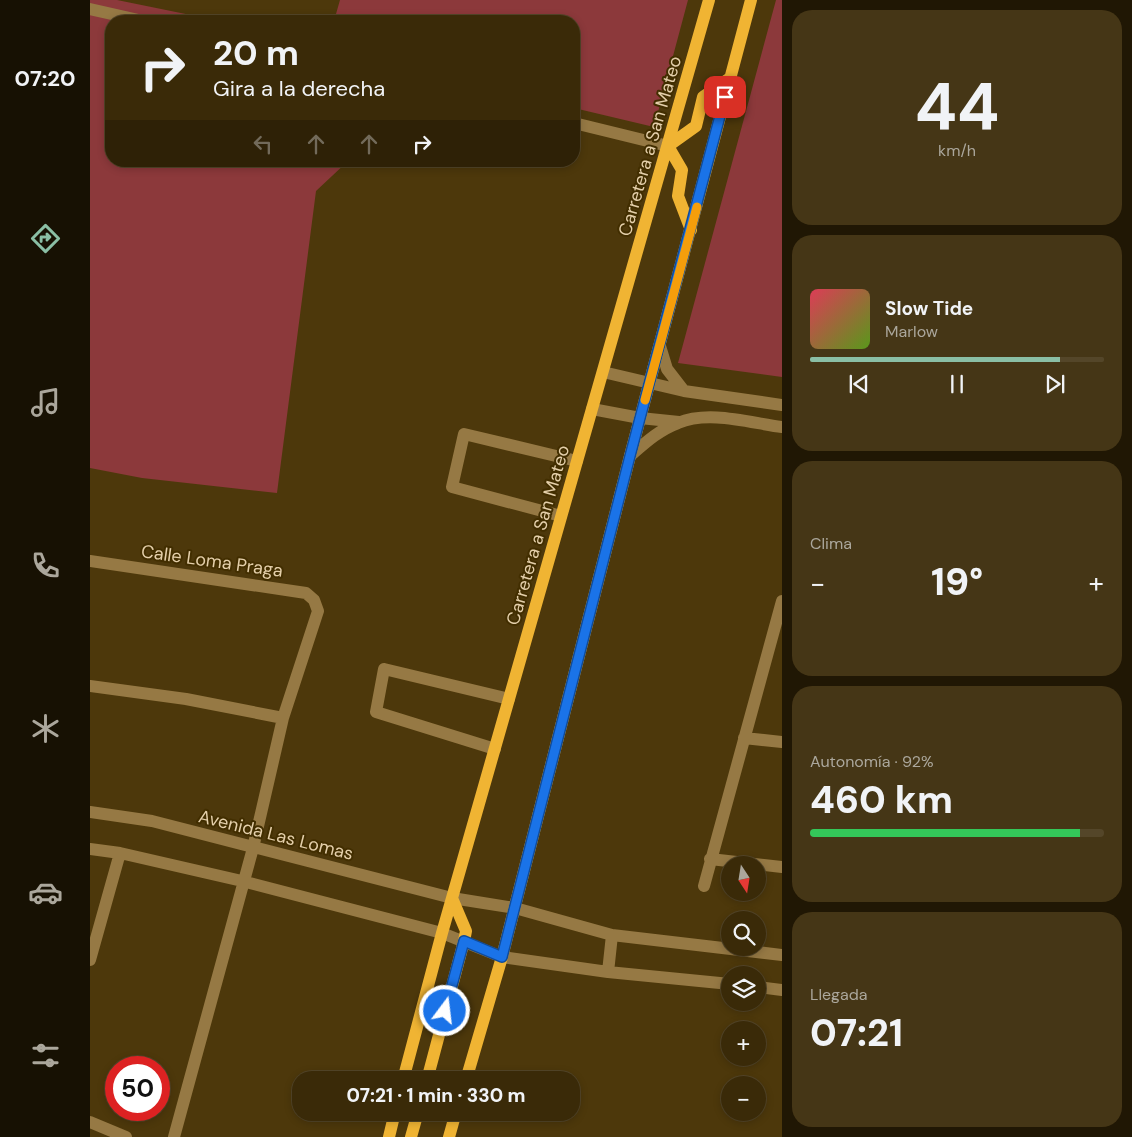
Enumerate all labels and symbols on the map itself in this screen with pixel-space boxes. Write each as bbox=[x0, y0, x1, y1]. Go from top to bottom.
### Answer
street label: Carretera a San Mateo bbox=[613, 53, 687, 239]
pin bbox=[704, 76, 746, 118]
street label: Carretera a San Mateo bbox=[501, 442, 575, 628]
street label: Calle Loma Praga bbox=[140, 539, 284, 583]
street label: Avenida Las Lomas bbox=[196, 804, 356, 866]
north arrow bbox=[721, 856, 766, 901]
position arrow bbox=[418, 984, 470, 1036]
speed limit sign: 50 bbox=[105, 1056, 170, 1121]

